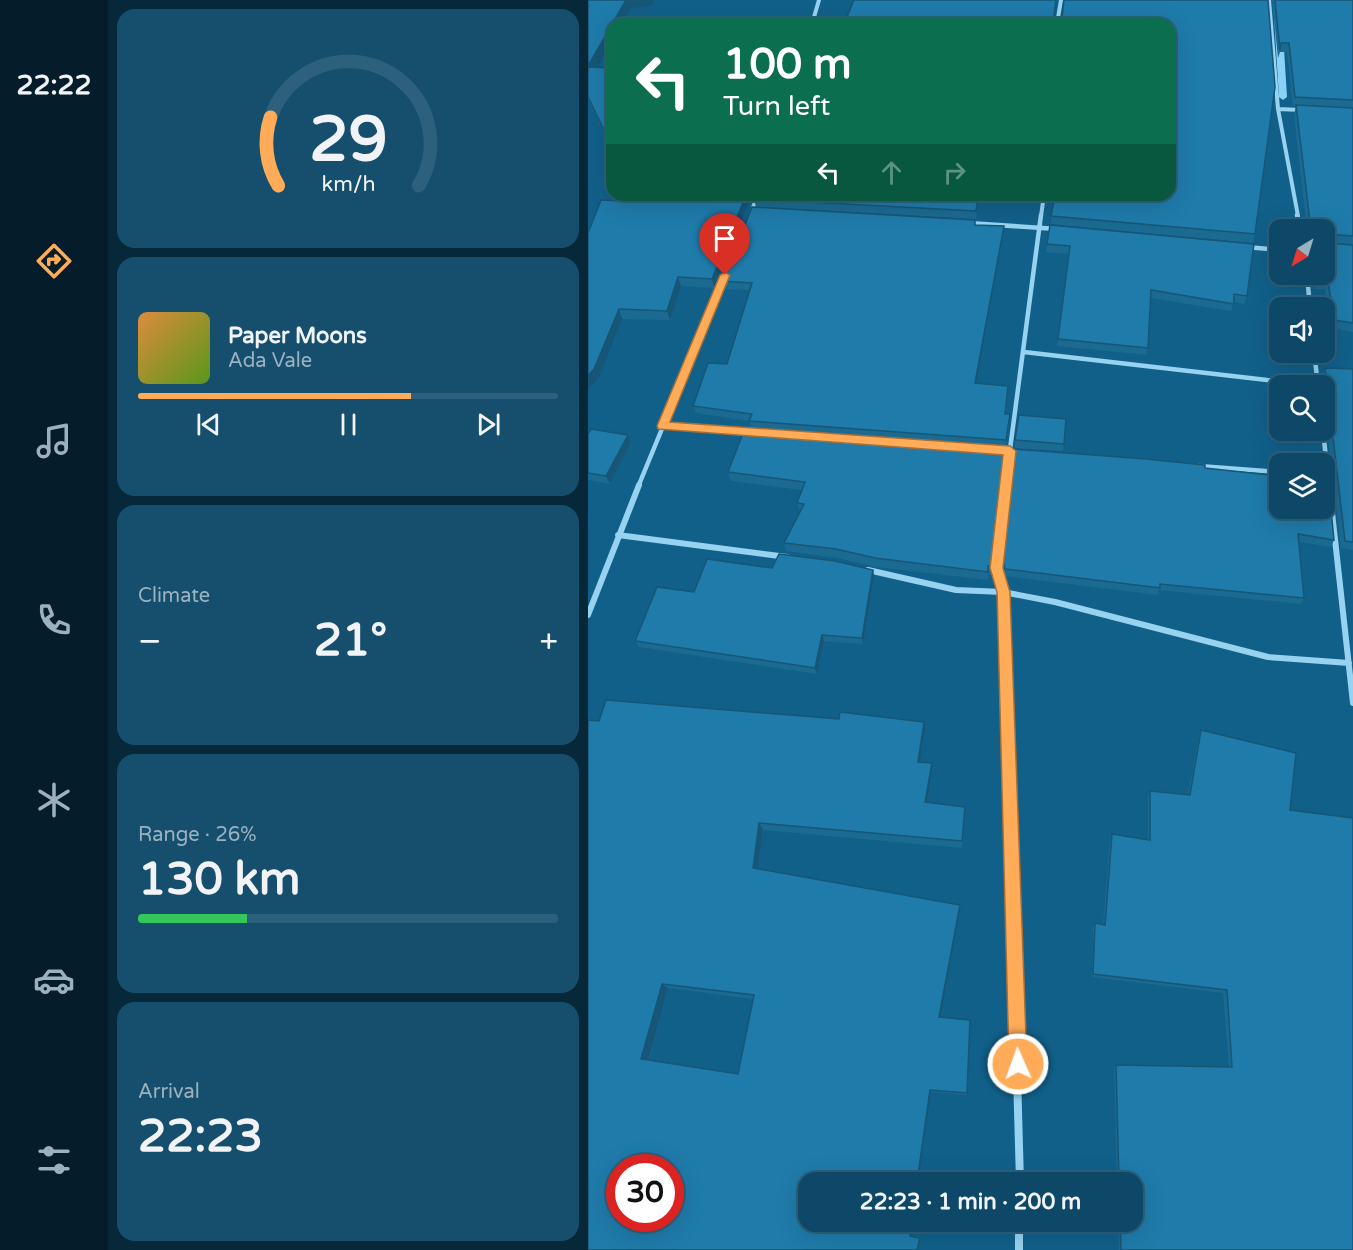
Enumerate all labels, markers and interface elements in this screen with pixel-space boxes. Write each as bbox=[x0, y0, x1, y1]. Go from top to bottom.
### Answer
text: 100 m bbox=[723, 39, 852, 90]
icon: left bbox=[624, 42, 702, 120]
text: 22:22 bbox=[17, 69, 91, 102]
text: Turn left bbox=[723, 90, 830, 123]
text: 29 bbox=[309, 103, 387, 178]
icon: left bbox=[812, 156, 845, 189]
icon: ahead bbox=[875, 156, 908, 189]
icon: right bbox=[938, 156, 971, 189]
text: km/h bbox=[321, 171, 375, 197]
pin bbox=[699, 213, 750, 275]
north arrow bbox=[1269, 219, 1335, 285]
map controls bbox=[1269, 219, 1335, 519]
icon: arrive bbox=[708, 222, 741, 255]
icon: directions bbox=[33, 240, 75, 282]
button: sound bbox=[1269, 297, 1335, 363]
text: Paper Moons bbox=[228, 323, 367, 349]
text: Ada Vale bbox=[228, 349, 312, 373]
button: search bbox=[1269, 375, 1335, 441]
icon: previous bbox=[192, 408, 225, 441]
icon: pause bbox=[332, 408, 365, 441]
icon: next bbox=[472, 408, 505, 441]
icon: music bbox=[33, 420, 75, 462]
button: layers bbox=[1269, 453, 1335, 519]
text: Climate bbox=[138, 584, 210, 608]
icon: phone bbox=[33, 599, 75, 641]
text: 21° bbox=[314, 614, 387, 668]
text: − bbox=[138, 622, 162, 661]
text: + bbox=[539, 622, 558, 661]
icon: climate bbox=[33, 779, 75, 821]
text: Range · 26% bbox=[138, 823, 257, 847]
text: 130 km bbox=[138, 853, 300, 907]
icon: car bbox=[33, 959, 75, 1001]
position arrow bbox=[986, 1032, 1050, 1096]
text: Arrival bbox=[138, 1080, 200, 1104]
text: 22:23 bbox=[138, 1110, 263, 1164]
icon: filters bbox=[33, 1139, 75, 1181]
speed limit sign: 30 bbox=[606, 1154, 684, 1232]
text: 22:23 · 1 min · 200 m bbox=[860, 1189, 1081, 1215]

